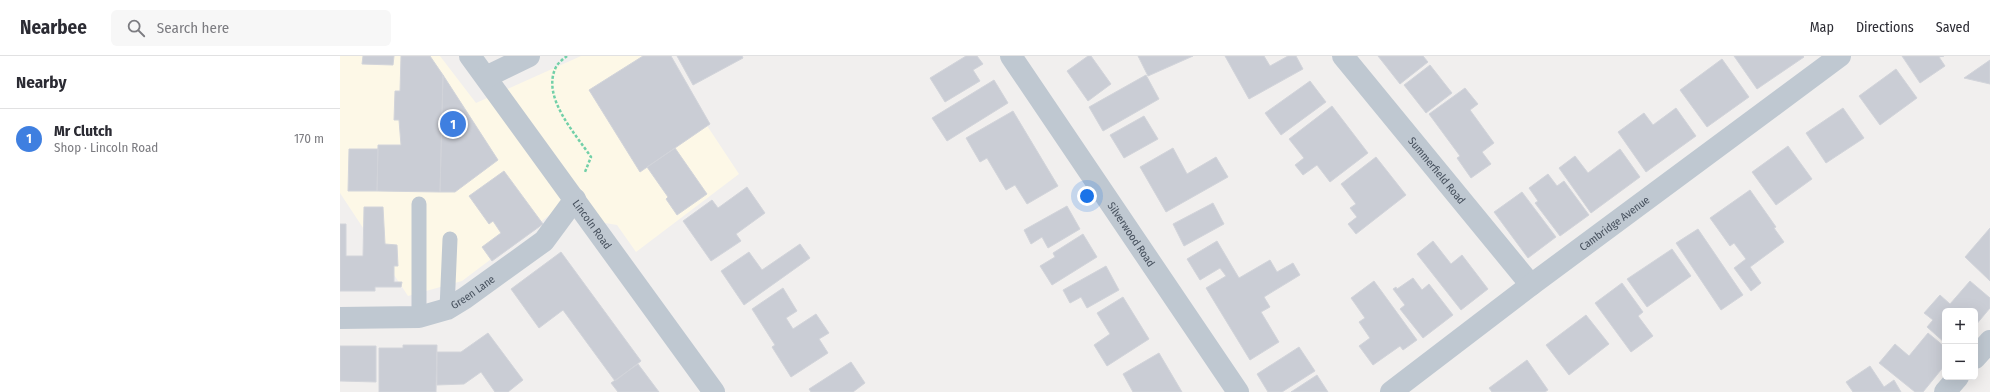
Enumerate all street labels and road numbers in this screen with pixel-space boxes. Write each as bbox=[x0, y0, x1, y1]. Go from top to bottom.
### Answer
street label: Summerfield Road bbox=[1405, 135, 1468, 207]
street label: Cambridge Avenue bbox=[1577, 193, 1652, 254]
street label: Lincoln Road bbox=[570, 197, 614, 252]
street label: Silverwood Road bbox=[1104, 200, 1157, 269]
street label: Green Lane bbox=[449, 273, 498, 312]

